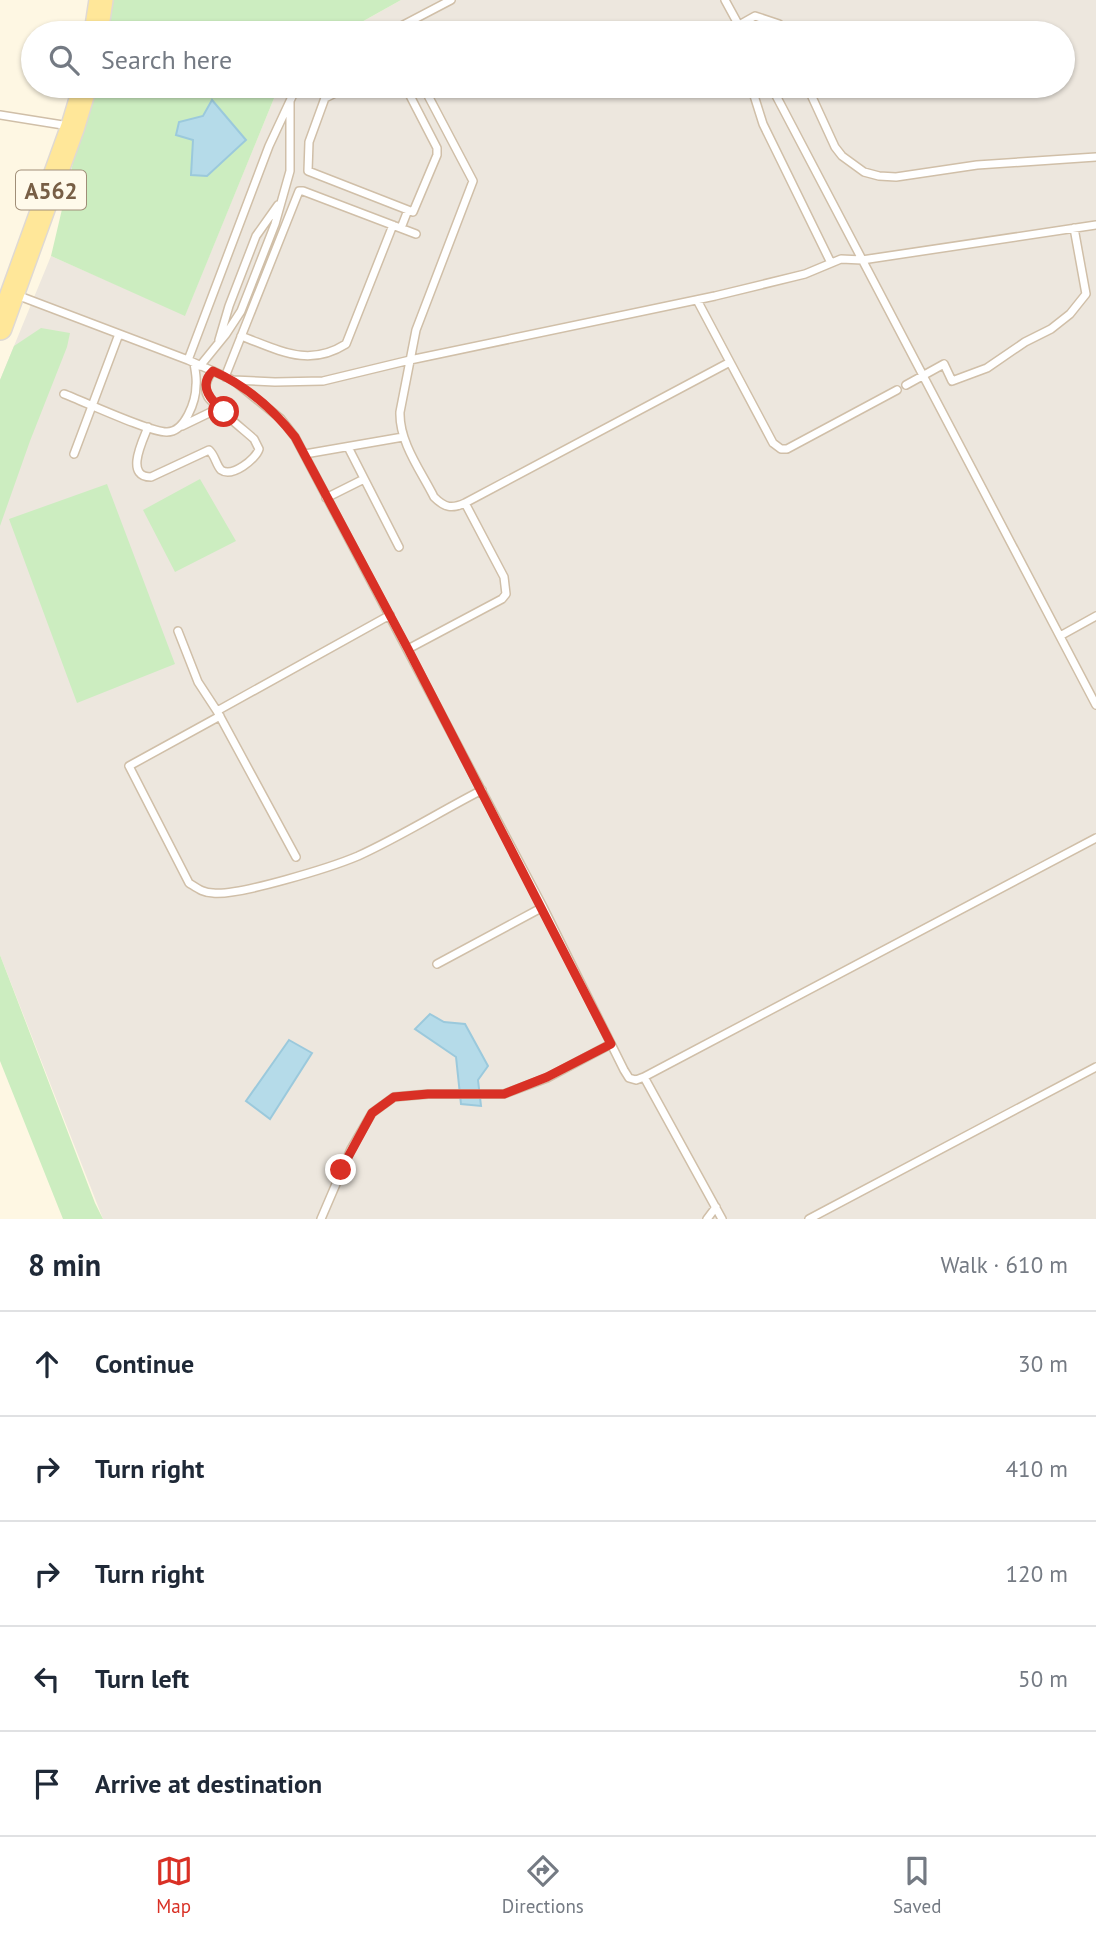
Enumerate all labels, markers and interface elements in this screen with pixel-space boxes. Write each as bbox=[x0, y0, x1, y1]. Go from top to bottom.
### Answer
search box bbox=[21, 21, 1075, 98]
icon: search bbox=[45, 41, 83, 79]
text: Search here bbox=[101, 43, 232, 76]
road number: A562 bbox=[16, 170, 86, 210]
route start bbox=[208, 396, 239, 427]
route end bbox=[325, 1154, 356, 1185]
text: 8 min bbox=[28, 1245, 101, 1284]
text: Walk · 610 m bbox=[941, 1250, 1068, 1279]
icon: ahead bbox=[28, 1345, 66, 1383]
text: Continue bbox=[95, 1347, 194, 1380]
text: 30 m bbox=[1018, 1349, 1068, 1378]
icon: right bbox=[28, 1450, 66, 1488]
text: Turn right bbox=[95, 1452, 204, 1485]
text: 410 m bbox=[1006, 1454, 1068, 1483]
icon: right bbox=[28, 1555, 66, 1593]
text: Turn right bbox=[95, 1557, 204, 1590]
text: 120 m bbox=[1006, 1559, 1068, 1588]
icon: left bbox=[28, 1660, 66, 1698]
text: Turn left bbox=[95, 1662, 189, 1695]
text: 50 m bbox=[1018, 1664, 1068, 1693]
icon: arrive bbox=[28, 1765, 66, 1803]
text: Arrive at destination bbox=[95, 1767, 322, 1800]
tab: Map bbox=[155, 1852, 193, 1918]
tab: Directions bbox=[502, 1852, 584, 1918]
tab: Saved bbox=[893, 1852, 941, 1918]

